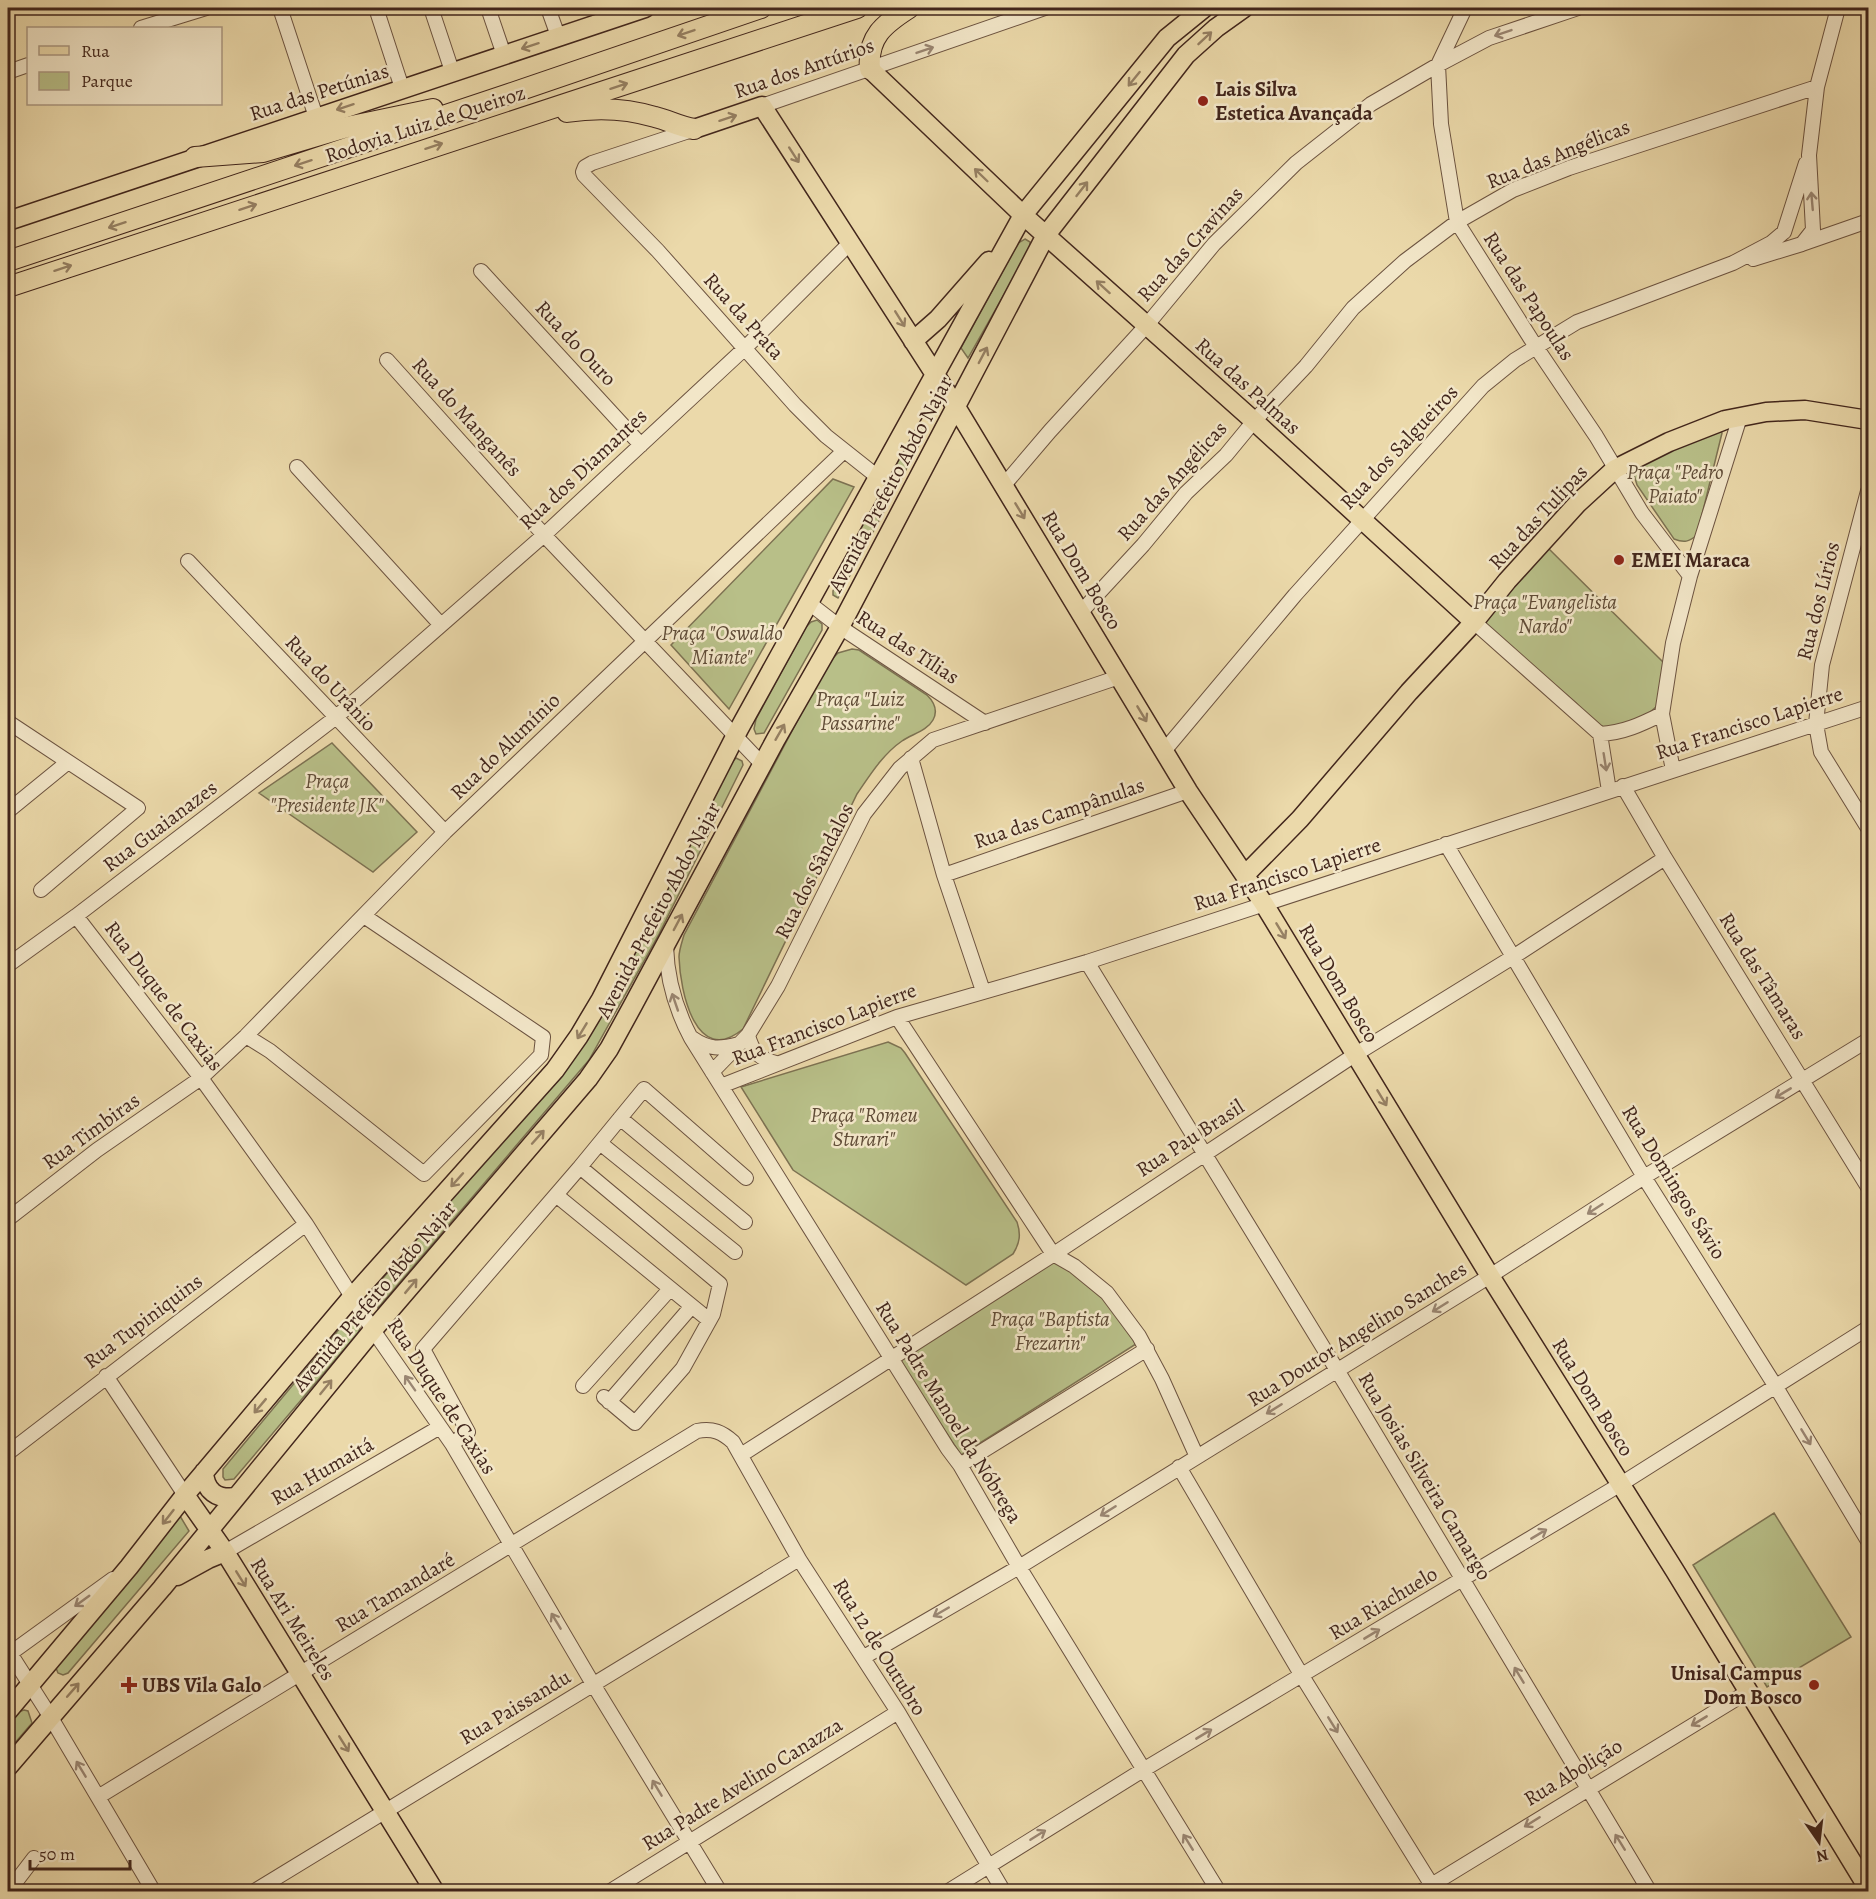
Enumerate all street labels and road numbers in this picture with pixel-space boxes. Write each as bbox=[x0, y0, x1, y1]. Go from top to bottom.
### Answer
street label: Rua dos Antúrios bbox=[730, 31, 878, 105]
street label: Rua das Petúnias bbox=[246, 56, 392, 128]
street label: Rodovia Luiz de Queiroz bbox=[321, 78, 529, 170]
street label: Rua das Angélicas bbox=[1482, 112, 1634, 196]
street label: Rua das Cravinas bbox=[1131, 180, 1249, 308]
street label: Rua das Papoulas bbox=[1477, 226, 1581, 366]
street label: Rua da Prata bbox=[697, 266, 791, 366]
street label: Rua do Ouro bbox=[529, 294, 623, 392]
street label: Rua das Palmas bbox=[1189, 331, 1307, 441]
street label: Rua do Manganês bbox=[406, 351, 528, 483]
street label: Avenida Prefeito Abdo Najar bbox=[821, 371, 959, 598]
street label: Rua dos Salgueiros bbox=[1334, 378, 1464, 516]
street label: Rua dos Diamantes bbox=[513, 402, 653, 536]
street label: Rua das Angélicas bbox=[1111, 415, 1233, 547]
street label: Rua das Tulipas bbox=[1482, 459, 1594, 575]
street label: Rua Dom Bosco bbox=[1035, 505, 1129, 635]
street label: Rua dos Lírios bbox=[1790, 539, 1846, 663]
street label: Rua das Tílias bbox=[851, 603, 965, 691]
street label: Rua do Urânio bbox=[279, 629, 383, 737]
street label: Rua Francisco Lapierre bbox=[1652, 679, 1846, 767]
street label: Rua do Alumínio bbox=[444, 686, 566, 806]
street label: Rua das Campânulas bbox=[970, 771, 1148, 855]
street label: Rua Guaianazes bbox=[97, 774, 223, 878]
street label: Avenida Prefeito Abdo Najar bbox=[589, 797, 727, 1024]
street label: Rua dos Sândalos bbox=[768, 798, 860, 944]
street label: Rua Francisco Lapierre bbox=[1190, 830, 1384, 918]
street label: Rua das Tâmaras bbox=[1713, 907, 1813, 1045]
street label: Rua Duque de Caxias bbox=[98, 915, 230, 1077]
street label: Rua Dom Bosco bbox=[1292, 918, 1386, 1048]
street label: Rua Francisco Lapierre bbox=[728, 976, 920, 1072]
street label: Rua Timbiras bbox=[36, 1086, 146, 1176]
street label: Rua Pau Brasil bbox=[1131, 1093, 1249, 1183]
street label: Rua Domingos Sávio bbox=[1615, 1100, 1733, 1264]
street label: Avenida Prefeito Abdo Najar bbox=[285, 1195, 462, 1398]
street label: Rua Doutor Angelino Sanches bbox=[1242, 1255, 1472, 1413]
street label: Rua Tupiniquins bbox=[78, 1267, 208, 1375]
street label: Rua Padre Manoel da Nóbrega bbox=[869, 1296, 1029, 1529]
street label: Rua Duque de Caxias bbox=[381, 1312, 503, 1480]
street label: Rua Dom Bosco bbox=[1545, 1332, 1641, 1462]
street label: Rua Josias Silveira Camargo bbox=[1352, 1367, 1498, 1585]
street label: Rua Humaitá bbox=[265, 1430, 379, 1512]
street label: Rua Tamandaré bbox=[330, 1545, 460, 1639]
street label: Rua Ari Meireles bbox=[244, 1552, 342, 1686]
street label: Rua Riachuelo bbox=[1323, 1560, 1443, 1646]
street label: Rua 12 de Outubro bbox=[827, 1573, 933, 1721]
street label: Rua Paissandu bbox=[454, 1662, 576, 1751]
street label: Rua Padre Avelino Canazza bbox=[636, 1711, 848, 1857]
street label: Rua Abolição bbox=[1518, 1732, 1628, 1812]

